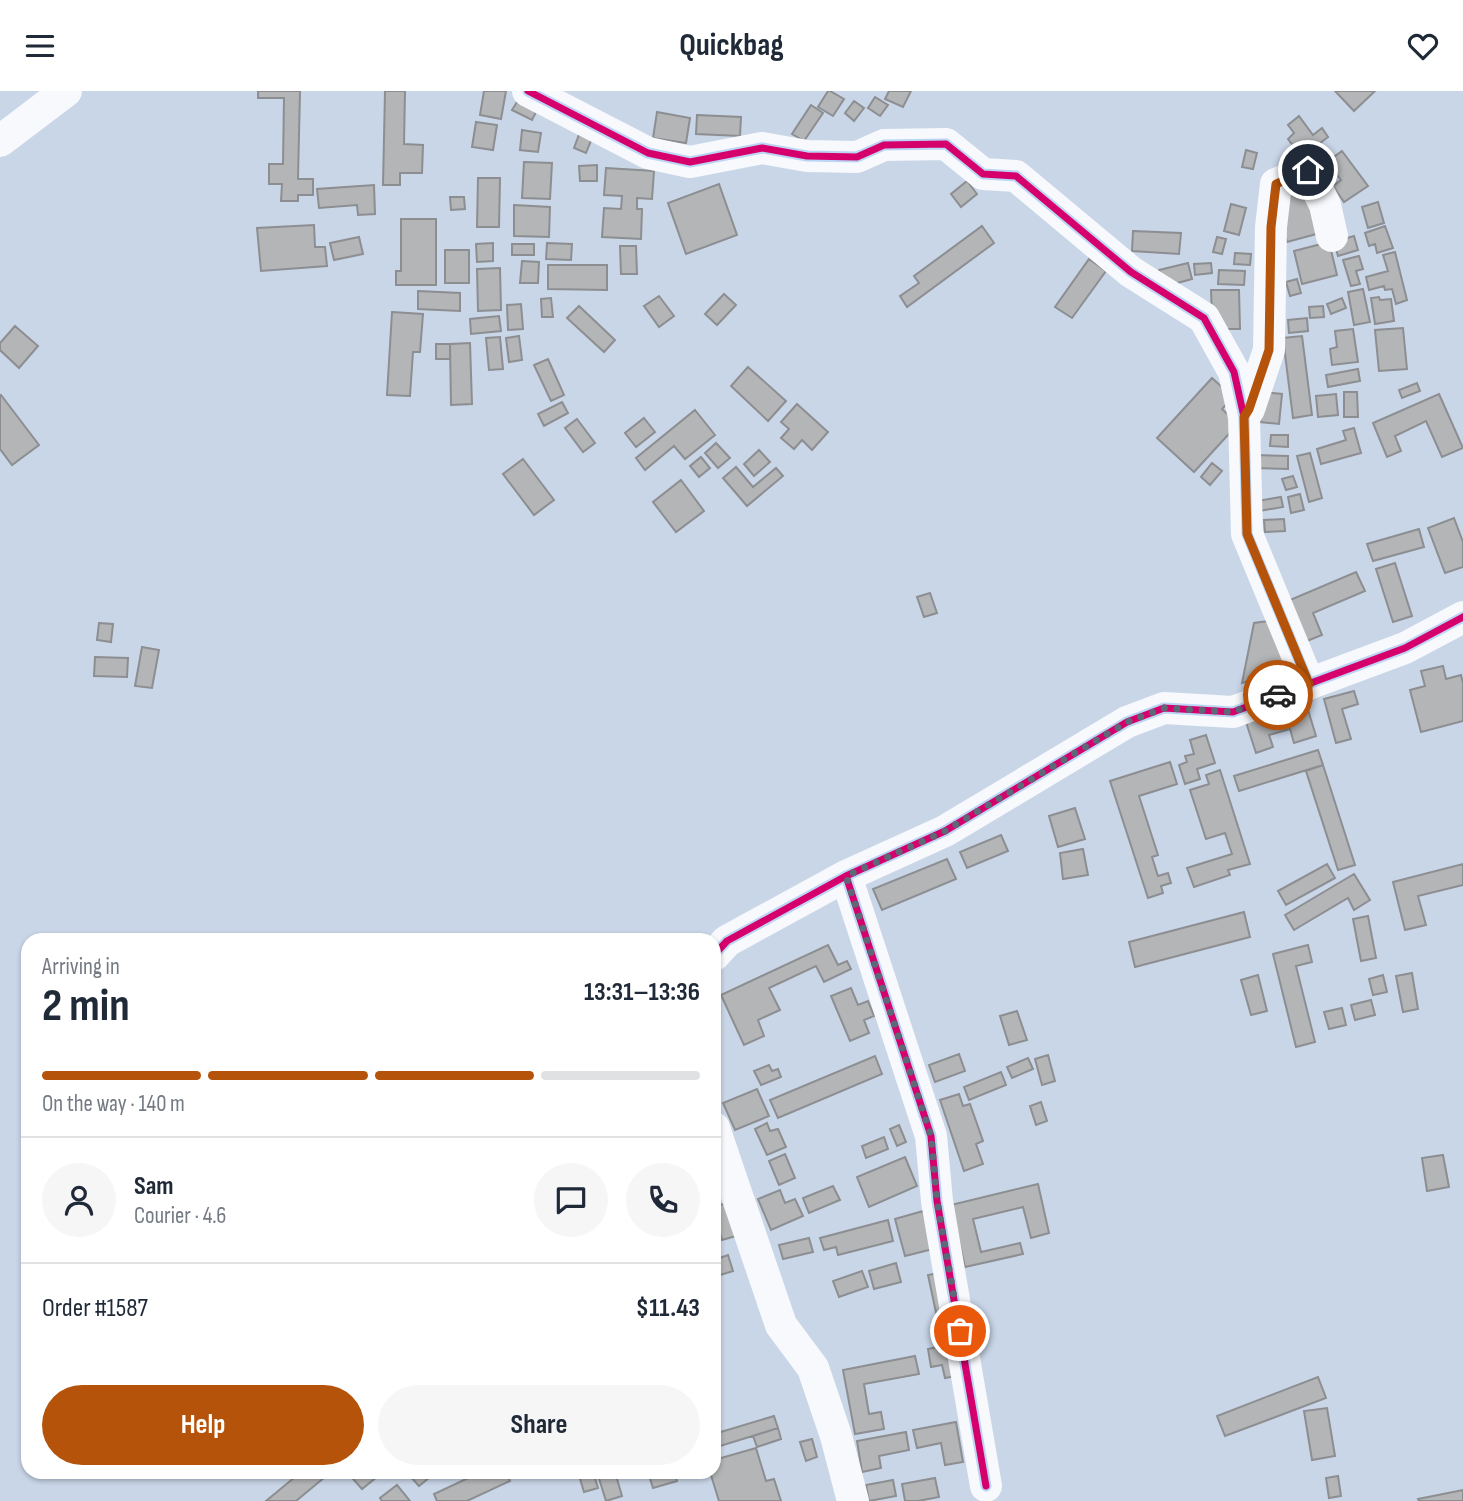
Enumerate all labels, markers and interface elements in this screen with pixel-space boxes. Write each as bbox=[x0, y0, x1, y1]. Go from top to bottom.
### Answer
text: Quickbag bbox=[679, 26, 784, 65]
icon: menu bbox=[21, 27, 59, 65]
icon: heart bbox=[1404, 27, 1442, 65]
pin bbox=[1278, 140, 1338, 200]
icon: home bbox=[1289, 151, 1327, 189]
courier bbox=[1243, 660, 1313, 730]
icon: car bbox=[1259, 676, 1297, 714]
text: Arriving in bbox=[42, 953, 120, 981]
text: 13:31–13:36 bbox=[584, 977, 700, 1008]
text: 2 min bbox=[42, 979, 130, 1034]
text: On the way · 140 m bbox=[42, 1090, 185, 1118]
button: person bbox=[42, 1163, 116, 1237]
button: chat bbox=[534, 1163, 608, 1237]
button: phone bbox=[626, 1163, 700, 1237]
text: Sam bbox=[134, 1171, 174, 1202]
text: Courier · 4.6 bbox=[134, 1202, 226, 1230]
text: Order #1587 bbox=[42, 1293, 148, 1324]
text: $11.43 bbox=[636, 1293, 700, 1324]
pin bbox=[930, 1301, 990, 1361]
icon: bag bbox=[941, 1312, 979, 1350]
button: Help bbox=[42, 1385, 364, 1465]
button: Share bbox=[378, 1385, 700, 1465]

